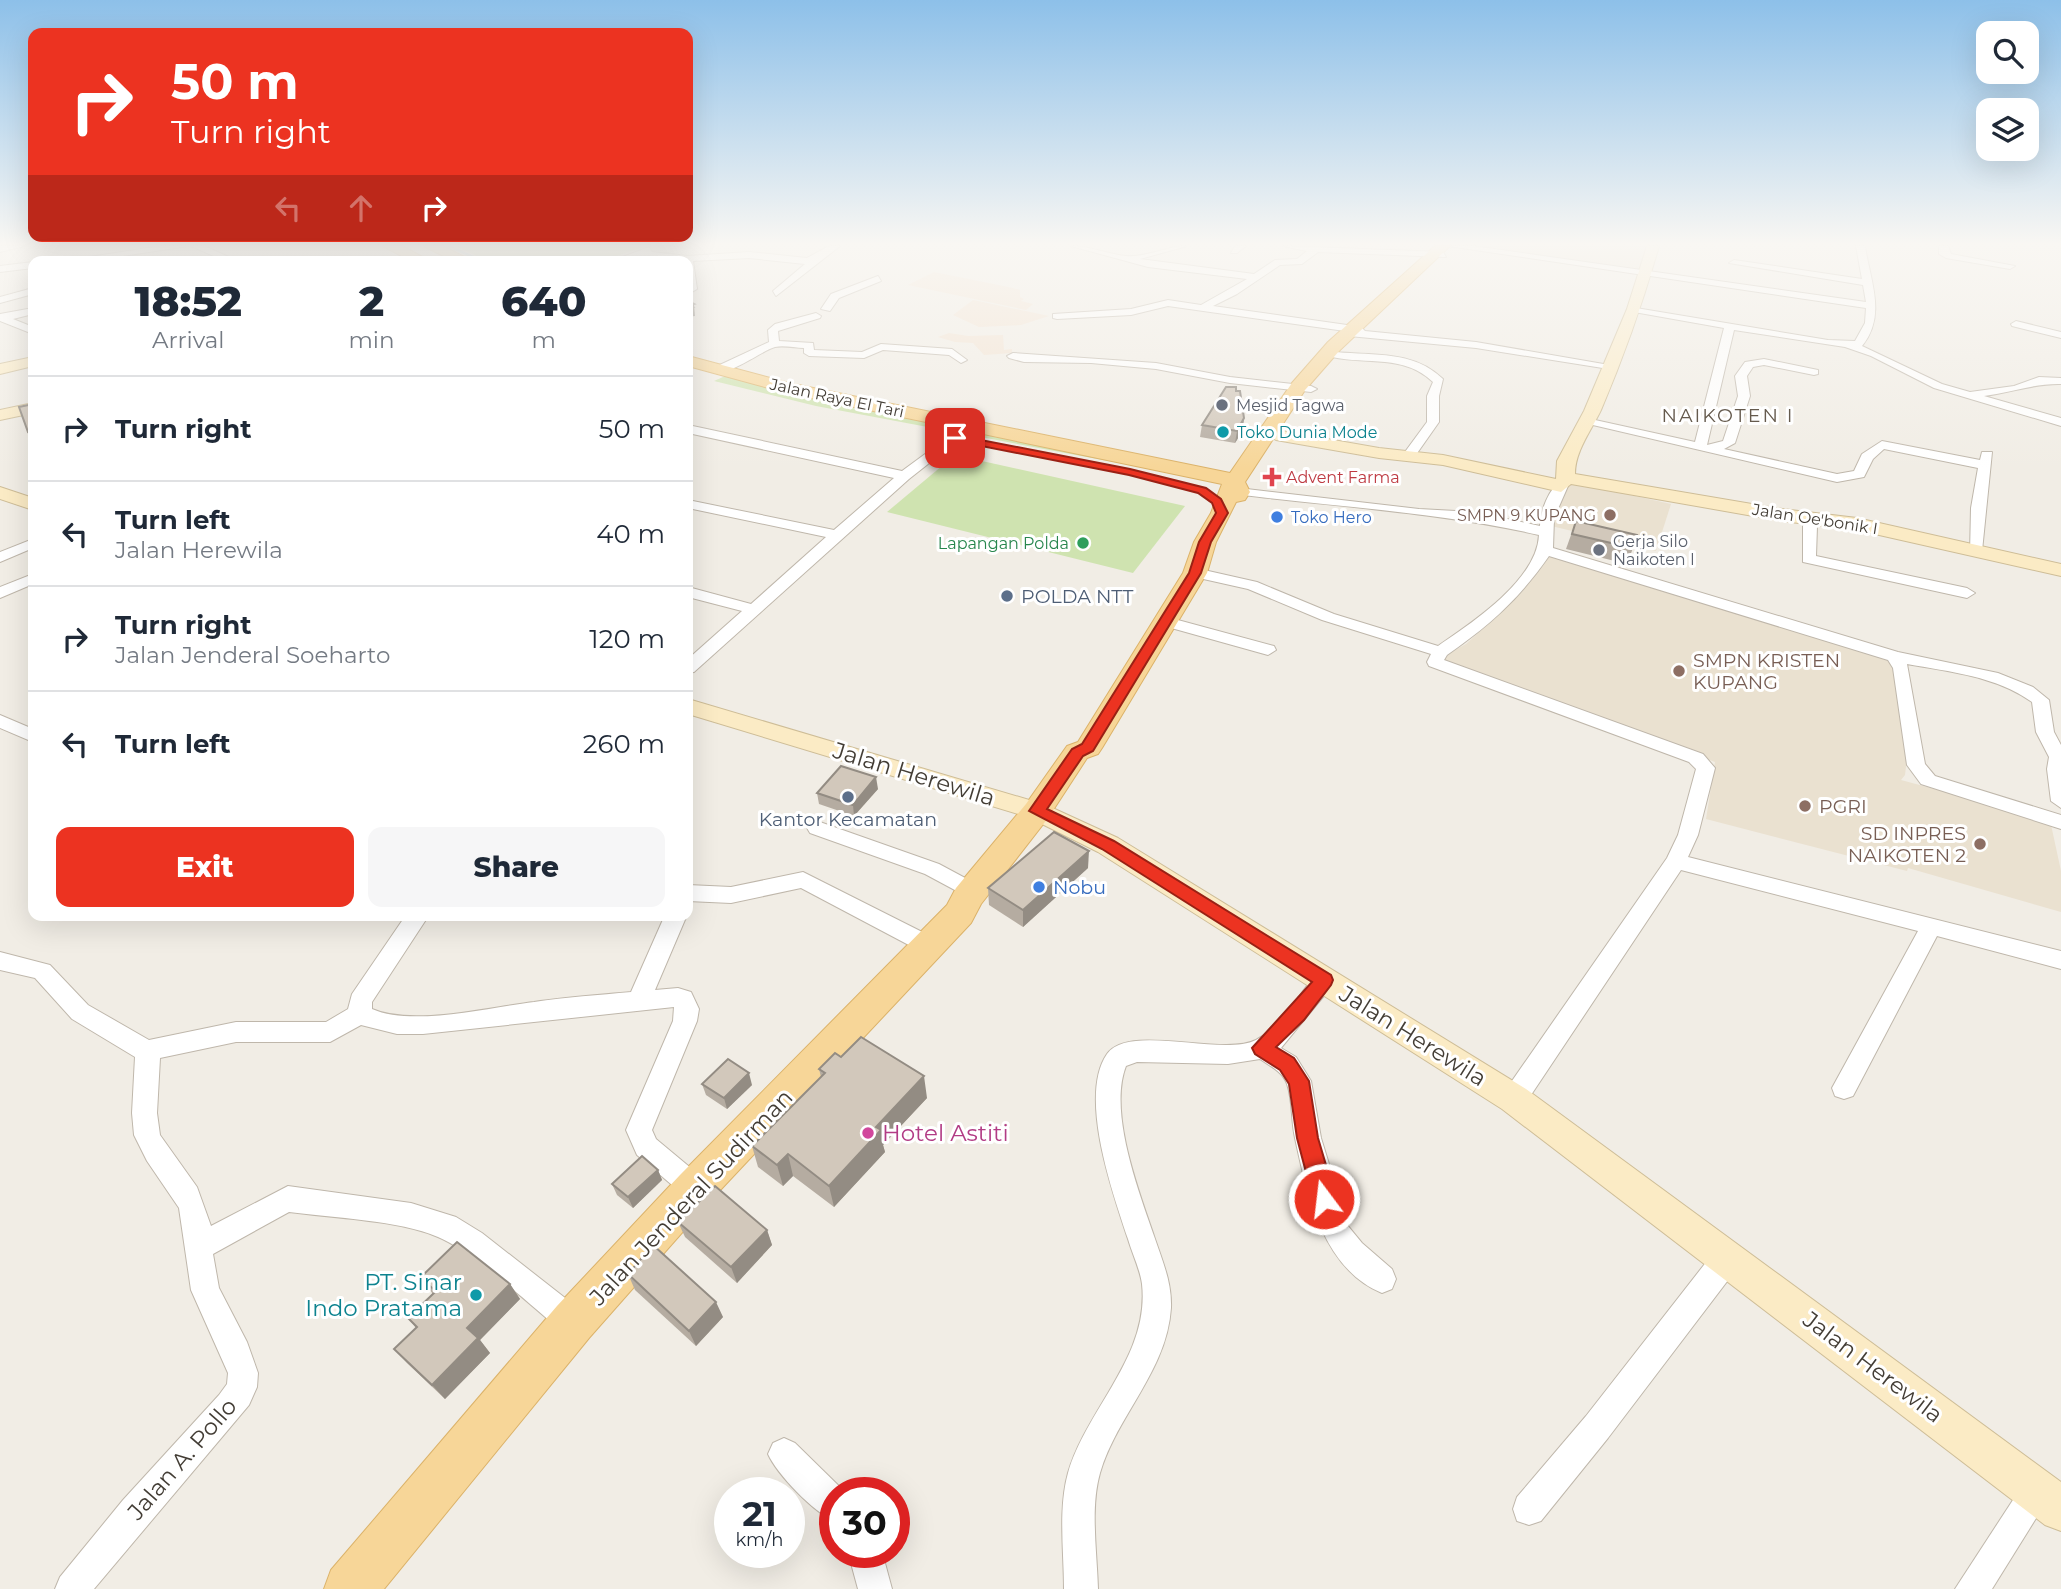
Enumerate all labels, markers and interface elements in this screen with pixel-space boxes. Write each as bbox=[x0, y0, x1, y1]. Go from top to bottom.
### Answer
map controls bbox=[1976, 21, 2039, 161]
button: search bbox=[1976, 21, 2039, 84]
text: 50 m bbox=[171, 52, 299, 111]
icon: right bbox=[56, 56, 147, 147]
button: layers bbox=[1976, 98, 2039, 161]
text: Turn right bbox=[171, 112, 331, 151]
icon: left bbox=[269, 189, 307, 227]
icon: ahead bbox=[342, 189, 380, 227]
icon: right bbox=[415, 189, 453, 227]
text: 18:52 bbox=[134, 275, 242, 327]
text: 2 bbox=[359, 275, 384, 327]
text: 640 bbox=[501, 275, 586, 327]
text: Arrival bbox=[152, 326, 224, 354]
text: min bbox=[348, 326, 395, 354]
text: m bbox=[532, 326, 556, 354]
street label: Jalan Raya El Tari bbox=[767, 374, 906, 422]
place label: Mesjid Tagwa bbox=[1236, 396, 1345, 415]
marker: Mesjid Tagwa bbox=[1214, 397, 1230, 413]
district label: NAIKOTEN I bbox=[1661, 404, 1795, 427]
pin bbox=[925, 408, 985, 468]
icon: right bbox=[56, 410, 94, 448]
text: Turn right bbox=[115, 413, 251, 445]
text: 50 m bbox=[599, 413, 665, 445]
icon: arrive bbox=[936, 419, 974, 457]
place label: Toko Dunia Mode bbox=[1237, 423, 1377, 442]
marker: Toko Dunia Mode bbox=[1215, 424, 1231, 440]
place label: Advent Farma bbox=[1286, 468, 1400, 487]
marker: Advent Farma bbox=[1264, 469, 1280, 485]
street label: Jalan Oe'bonik I bbox=[1750, 500, 1879, 538]
text: Turn left bbox=[115, 504, 231, 536]
place label: SMPN 9 KUPANG bbox=[1457, 506, 1596, 525]
marker: SMPN 9 KUPANG bbox=[1602, 507, 1618, 523]
place label: Toko Hero bbox=[1291, 508, 1372, 527]
marker: Toko Hero bbox=[1269, 509, 1285, 525]
icon: left bbox=[56, 515, 94, 553]
text: 40 m bbox=[596, 518, 665, 550]
place label: Gerja Silo Naikoten I bbox=[1613, 532, 1695, 569]
place label: Lapangan Polda bbox=[938, 534, 1069, 553]
marker: Lapangan Polda bbox=[1075, 535, 1091, 551]
text: Jalan Herewila bbox=[115, 536, 283, 564]
marker: Gerja Silo Naikoten I bbox=[1591, 542, 1607, 558]
place label: POLDA NTT bbox=[1021, 585, 1133, 608]
marker: POLDA NTT bbox=[999, 588, 1015, 604]
text: Turn right bbox=[115, 609, 251, 641]
icon: right bbox=[56, 620, 94, 658]
text: 120 m bbox=[589, 623, 665, 655]
text: Jalan Jenderal Soeharto bbox=[115, 641, 390, 669]
place label: SMPN KRISTEN KUPANG bbox=[1693, 649, 1840, 694]
marker: SMPN KRISTEN KUPANG bbox=[1671, 663, 1687, 679]
icon: left bbox=[56, 725, 94, 763]
text: Turn left bbox=[115, 728, 231, 760]
text: 260 m bbox=[583, 728, 665, 760]
street label: Jalan Herewila bbox=[829, 736, 998, 812]
marker: Kantor Kecamatan bbox=[840, 789, 856, 805]
place label: PGRI bbox=[1819, 795, 1867, 818]
marker: PGRI bbox=[1797, 798, 1813, 814]
place label: Kantor Kecamatan bbox=[759, 808, 937, 831]
place label: SD INPRES NAIKOTEN 2 bbox=[1848, 822, 1966, 867]
button: Exit bbox=[56, 827, 354, 907]
button: Share bbox=[368, 827, 665, 907]
marker: SD INPRES NAIKOTEN 2 bbox=[1972, 836, 1988, 852]
place label: Nobu bbox=[1053, 876, 1106, 899]
marker: Nobu bbox=[1031, 879, 1047, 895]
street label: Jalan Herewila bbox=[1334, 979, 1492, 1092]
street label: Jalan Jenderal Sudirman bbox=[583, 1083, 798, 1311]
place label: Hotel Astiti bbox=[882, 1119, 1009, 1147]
marker: Hotel Astiti bbox=[860, 1125, 876, 1141]
position arrow bbox=[1287, 1162, 1361, 1236]
place label: PT. Sinar Indo Pratama bbox=[305, 1268, 462, 1322]
marker: PT. Sinar Indo Pratama bbox=[468, 1287, 484, 1303]
street label: Jalan Herewila bbox=[1797, 1305, 1948, 1429]
street label: Jalan A. Pollo bbox=[121, 1392, 242, 1526]
speed limit sign: 30 bbox=[819, 1477, 910, 1568]
text: 21 bbox=[742, 1492, 777, 1535]
text: km/h bbox=[735, 1529, 784, 1551]

